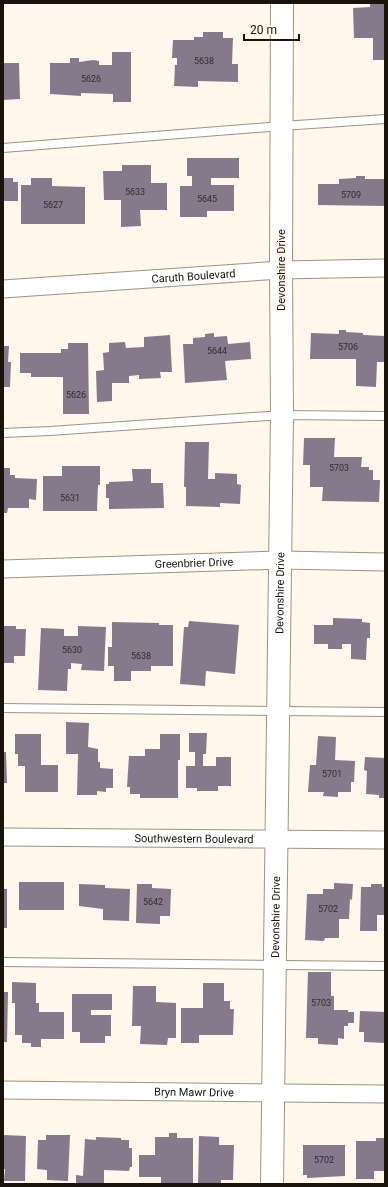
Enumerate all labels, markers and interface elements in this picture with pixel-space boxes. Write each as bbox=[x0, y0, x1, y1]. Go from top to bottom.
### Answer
scale bar bbox=[244, 16, 299, 42]
text: 20 m bbox=[250, 23, 277, 37]
house number: 5638 bbox=[194, 56, 214, 66]
house number: 5626 bbox=[81, 74, 101, 84]
house number: 5633 bbox=[125, 187, 145, 197]
house number: 5709 bbox=[341, 190, 361, 200]
house number: 5645 bbox=[197, 194, 217, 204]
house number: 5627 bbox=[43, 200, 63, 210]
street label: Devonshire Drive bbox=[275, 229, 288, 311]
street label: Caruth Boulevard bbox=[151, 267, 236, 285]
house number: 5706 bbox=[338, 342, 358, 352]
house number: 5644 bbox=[207, 346, 227, 356]
house number: 5626 bbox=[66, 390, 86, 400]
house number: 5703 bbox=[329, 463, 349, 473]
house number: 5631 bbox=[60, 493, 80, 503]
street label: Devonshire Drive bbox=[273, 552, 287, 634]
street label: Greenbrier Drive bbox=[154, 555, 234, 571]
house number: 5630 bbox=[62, 645, 82, 655]
house number: 5638 bbox=[131, 651, 151, 661]
house number: 5701 bbox=[322, 769, 342, 779]
street label: Southwestern Boulevard bbox=[134, 832, 254, 845]
street label: Devonshire Drive bbox=[268, 876, 283, 958]
house number: 5642 bbox=[143, 897, 163, 907]
house number: 5702 bbox=[318, 904, 338, 914]
house number: 5703 bbox=[311, 998, 331, 1008]
street label: Bryn Mawr Drive bbox=[154, 1085, 234, 1099]
house number: 5702 bbox=[314, 1155, 334, 1165]

